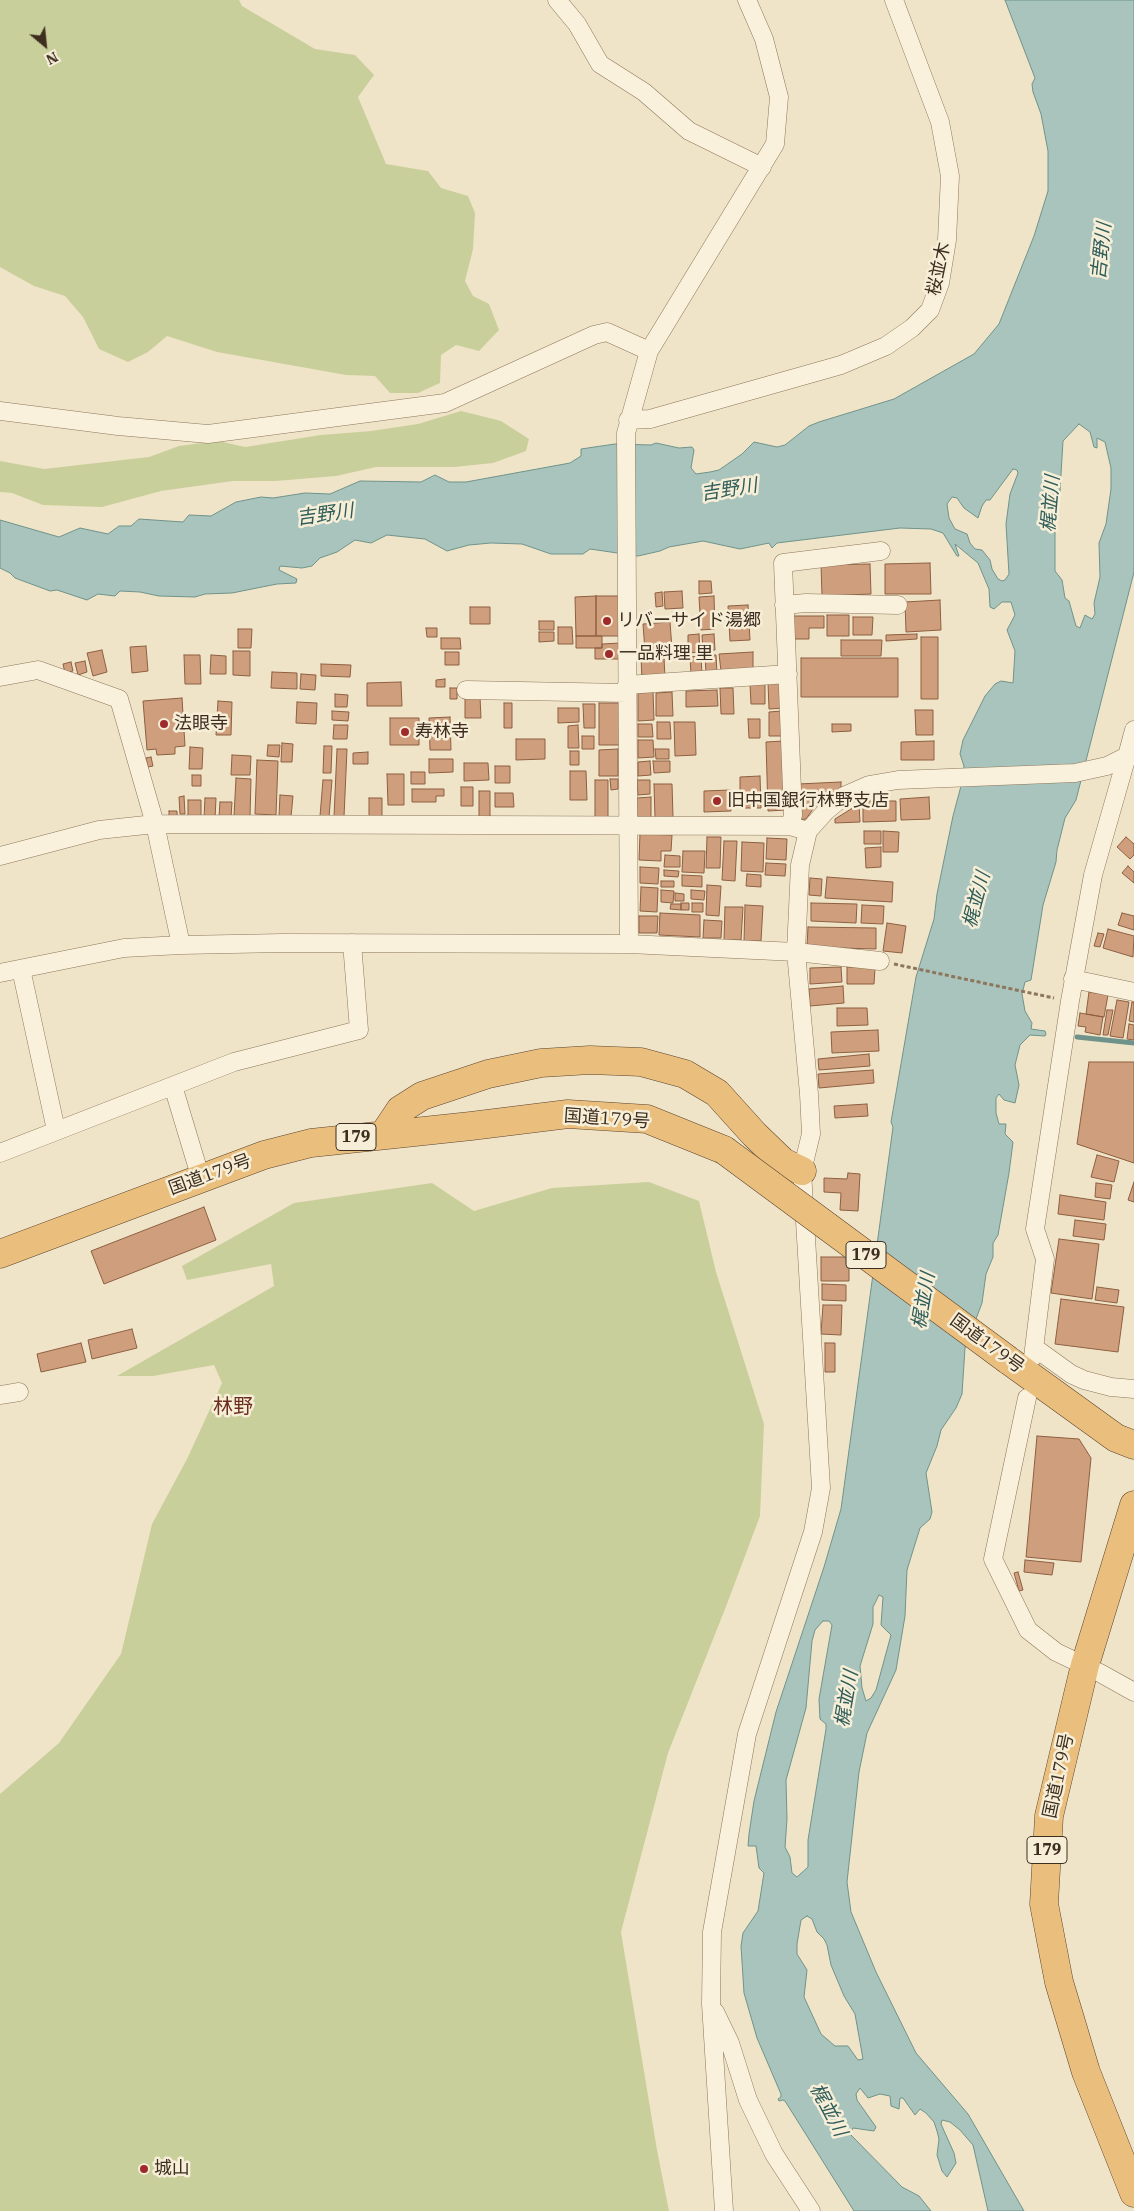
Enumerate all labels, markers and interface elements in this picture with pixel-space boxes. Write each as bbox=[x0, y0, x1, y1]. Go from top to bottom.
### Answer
north arrow bbox=[20, 20, 70, 70]
text: N bbox=[43, 48, 61, 69]
water label: 吉野川 bbox=[1088, 221, 1116, 281]
street label: 桜並木 bbox=[923, 240, 955, 298]
water label: 吉野川 bbox=[699, 474, 759, 506]
water label: 梶並川 bbox=[1037, 475, 1065, 533]
water label: 吉野川 bbox=[295, 500, 355, 530]
place label: リバーサイド湯郷 bbox=[617, 610, 761, 632]
marker: リバーサイド湯郷 bbox=[601, 615, 613, 627]
place label: 一品料理 里 bbox=[619, 643, 713, 665]
marker: 一品料理 里 bbox=[603, 648, 615, 660]
place label: 法眼寺 bbox=[174, 713, 228, 735]
marker: 法眼寺 bbox=[158, 718, 170, 730]
place label: 寿林寺 bbox=[415, 721, 469, 743]
marker: 寿林寺 bbox=[399, 726, 411, 738]
place label: 旧中国銀行林野支店 bbox=[727, 790, 889, 812]
marker: 旧中国銀行林野支店 bbox=[711, 795, 723, 807]
water label: 梶並川 bbox=[959, 870, 995, 930]
street label: 国道179号 bbox=[563, 1105, 651, 1133]
road number: 179 bbox=[336, 1124, 376, 1150]
street label: 国道179号 bbox=[166, 1150, 254, 1200]
road number: 179 bbox=[846, 1242, 886, 1268]
water label: 梶並川 bbox=[908, 1271, 940, 1331]
street label: 国道179号 bbox=[946, 1310, 1028, 1378]
district label: 林野 bbox=[213, 1395, 253, 1419]
water label: 梶並川 bbox=[831, 1669, 863, 1729]
street label: 国道179号 bbox=[1039, 1731, 1079, 1821]
road number: 179 bbox=[1027, 1836, 1067, 1864]
water label: 梶並川 bbox=[805, 2079, 851, 2141]
place label: 城山 bbox=[154, 2158, 190, 2180]
marker: 城山 bbox=[138, 2163, 150, 2175]

